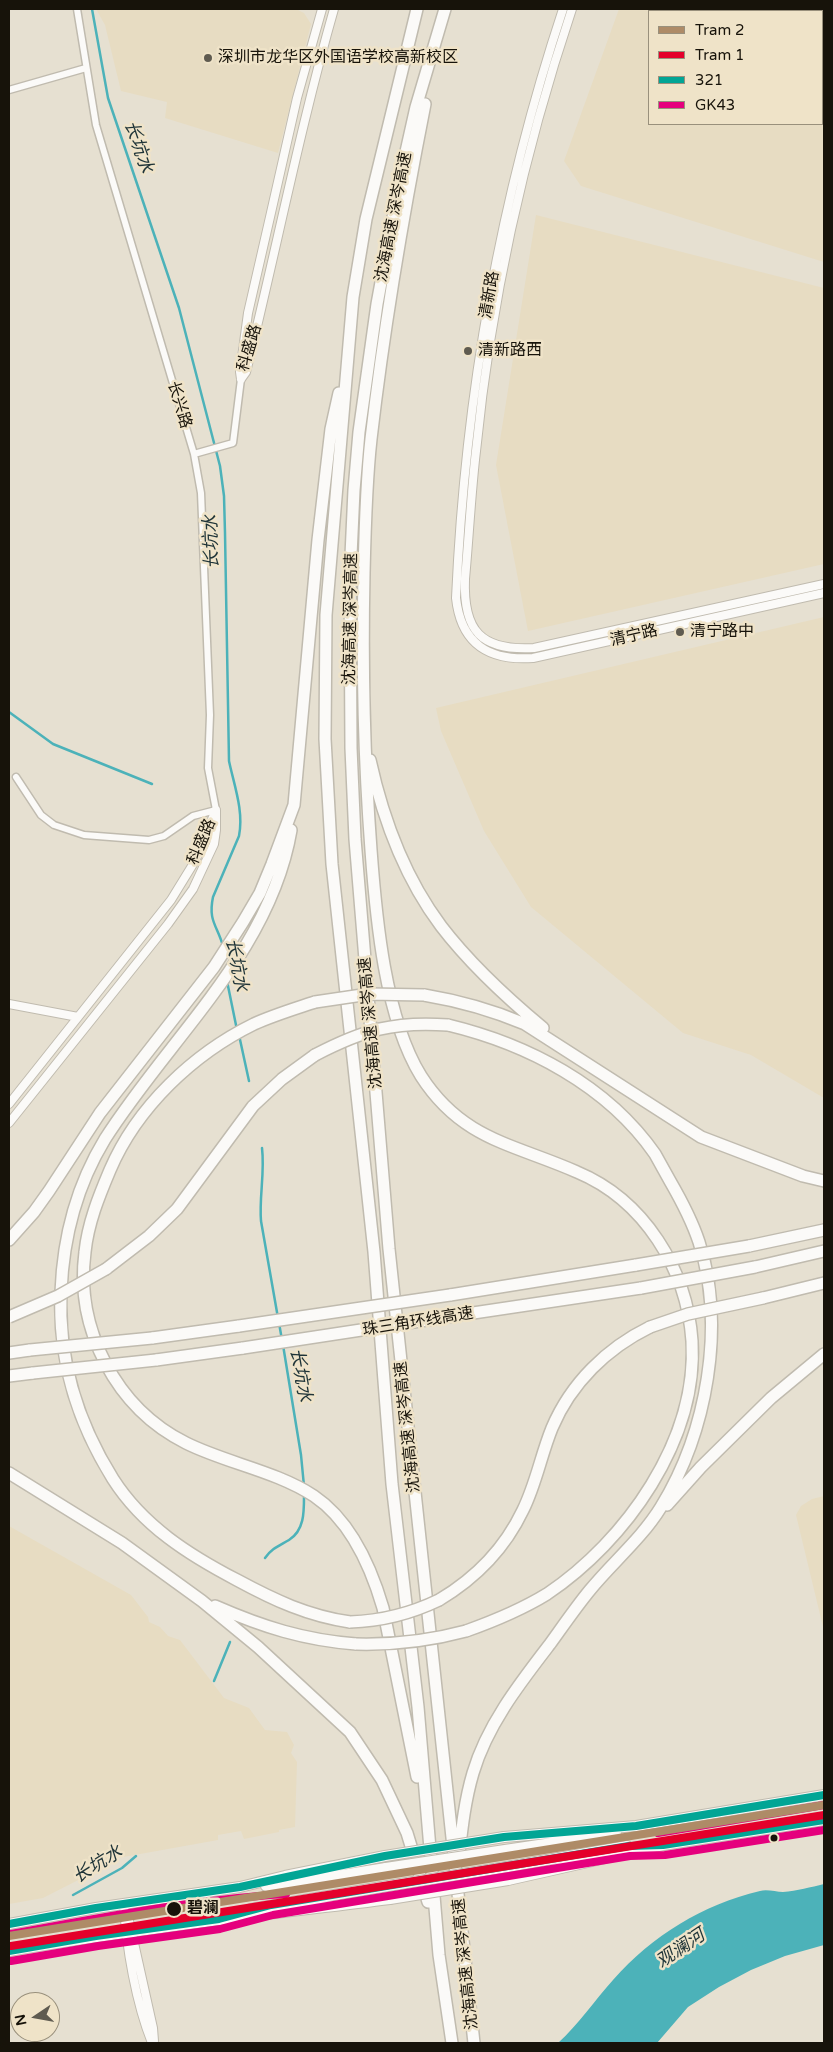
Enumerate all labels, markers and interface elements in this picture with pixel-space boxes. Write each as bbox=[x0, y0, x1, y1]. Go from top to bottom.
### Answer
legend bbox=[648, 10, 823, 125]
text: Tram 2 bbox=[695, 21, 745, 39]
text: Tram 1 bbox=[695, 46, 745, 64]
place label: 深圳市龙华区外国语学校高新校区 bbox=[218, 48, 458, 68]
marker: 深圳市龙华区外国语学校高新校区 bbox=[202, 52, 214, 64]
text: 321 bbox=[695, 71, 723, 89]
text: GK43 bbox=[695, 96, 735, 114]
water label: 长坑水 bbox=[119, 118, 157, 176]
street label: 沈海高速 深岑高速 bbox=[372, 150, 416, 284]
street label: 清新路 bbox=[476, 270, 504, 320]
street label: 科盛路 bbox=[234, 322, 266, 374]
place label: 清新路西 bbox=[478, 341, 542, 361]
marker: 清新路西 bbox=[462, 345, 474, 357]
street label: 长兴路 bbox=[163, 379, 195, 431]
water label: 长坑水 bbox=[200, 515, 224, 569]
street label: 沈海高速 深岑高速 bbox=[340, 553, 362, 685]
street label: 清宁路 bbox=[608, 621, 660, 651]
place label: 清宁路中 bbox=[690, 622, 754, 642]
marker: 清宁路中 bbox=[674, 626, 686, 638]
street label: 科盛路 bbox=[184, 816, 220, 868]
water label: 长坑水 bbox=[220, 936, 252, 994]
street label: 沈海高速 深岑高速 bbox=[356, 956, 386, 1090]
street label: 珠三角环线高速 bbox=[361, 1304, 475, 1340]
water label: 长坑水 bbox=[285, 1347, 315, 1403]
street label: 沈海高速 深岑高速 bbox=[392, 1360, 424, 1494]
unlabelled marker bbox=[769, 1833, 779, 1843]
water label: 长坑水 bbox=[69, 1842, 127, 1888]
street label: 沈海高速 深岑高速 bbox=[450, 1897, 482, 2031]
place label: 碧澜 bbox=[187, 1899, 219, 1919]
marker: 碧澜 bbox=[165, 1900, 183, 1918]
water label: 观澜河 bbox=[653, 1925, 709, 1973]
north arrow bbox=[10, 1992, 60, 2042]
text: N bbox=[11, 2013, 30, 2027]

